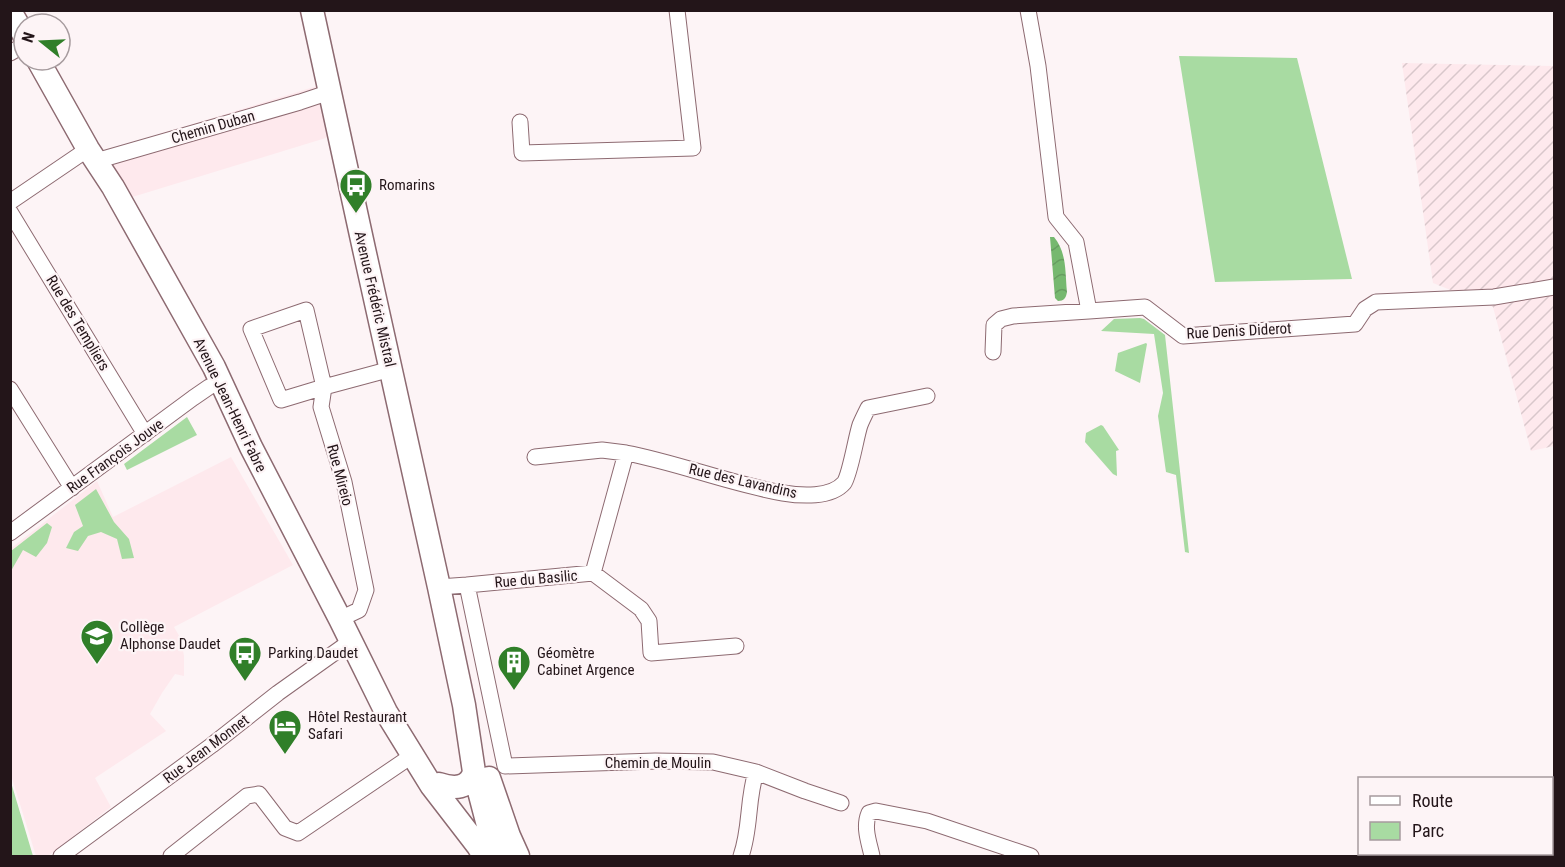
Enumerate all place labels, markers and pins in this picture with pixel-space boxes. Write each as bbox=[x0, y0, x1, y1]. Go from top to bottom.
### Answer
bus stop icon: Romarins bbox=[338, 167, 374, 214]
place label: Romarins bbox=[379, 176, 435, 194]
school or university icon: Collège Alphonse Daudet bbox=[79, 618, 115, 665]
place label: Collège Alphonse Daudet bbox=[120, 618, 221, 653]
bus stop icon: Parking Daudet bbox=[227, 635, 263, 682]
place label: Parking Daudet bbox=[268, 644, 358, 662]
building icon: Géomètre Cabinet Argence bbox=[496, 644, 532, 691]
place label: Géomètre Cabinet Argence bbox=[537, 644, 634, 679]
hotel icon: Hôtel Restaurant Safari bbox=[267, 708, 303, 755]
place label: Hôtel Restaurant Safari bbox=[308, 708, 407, 743]

